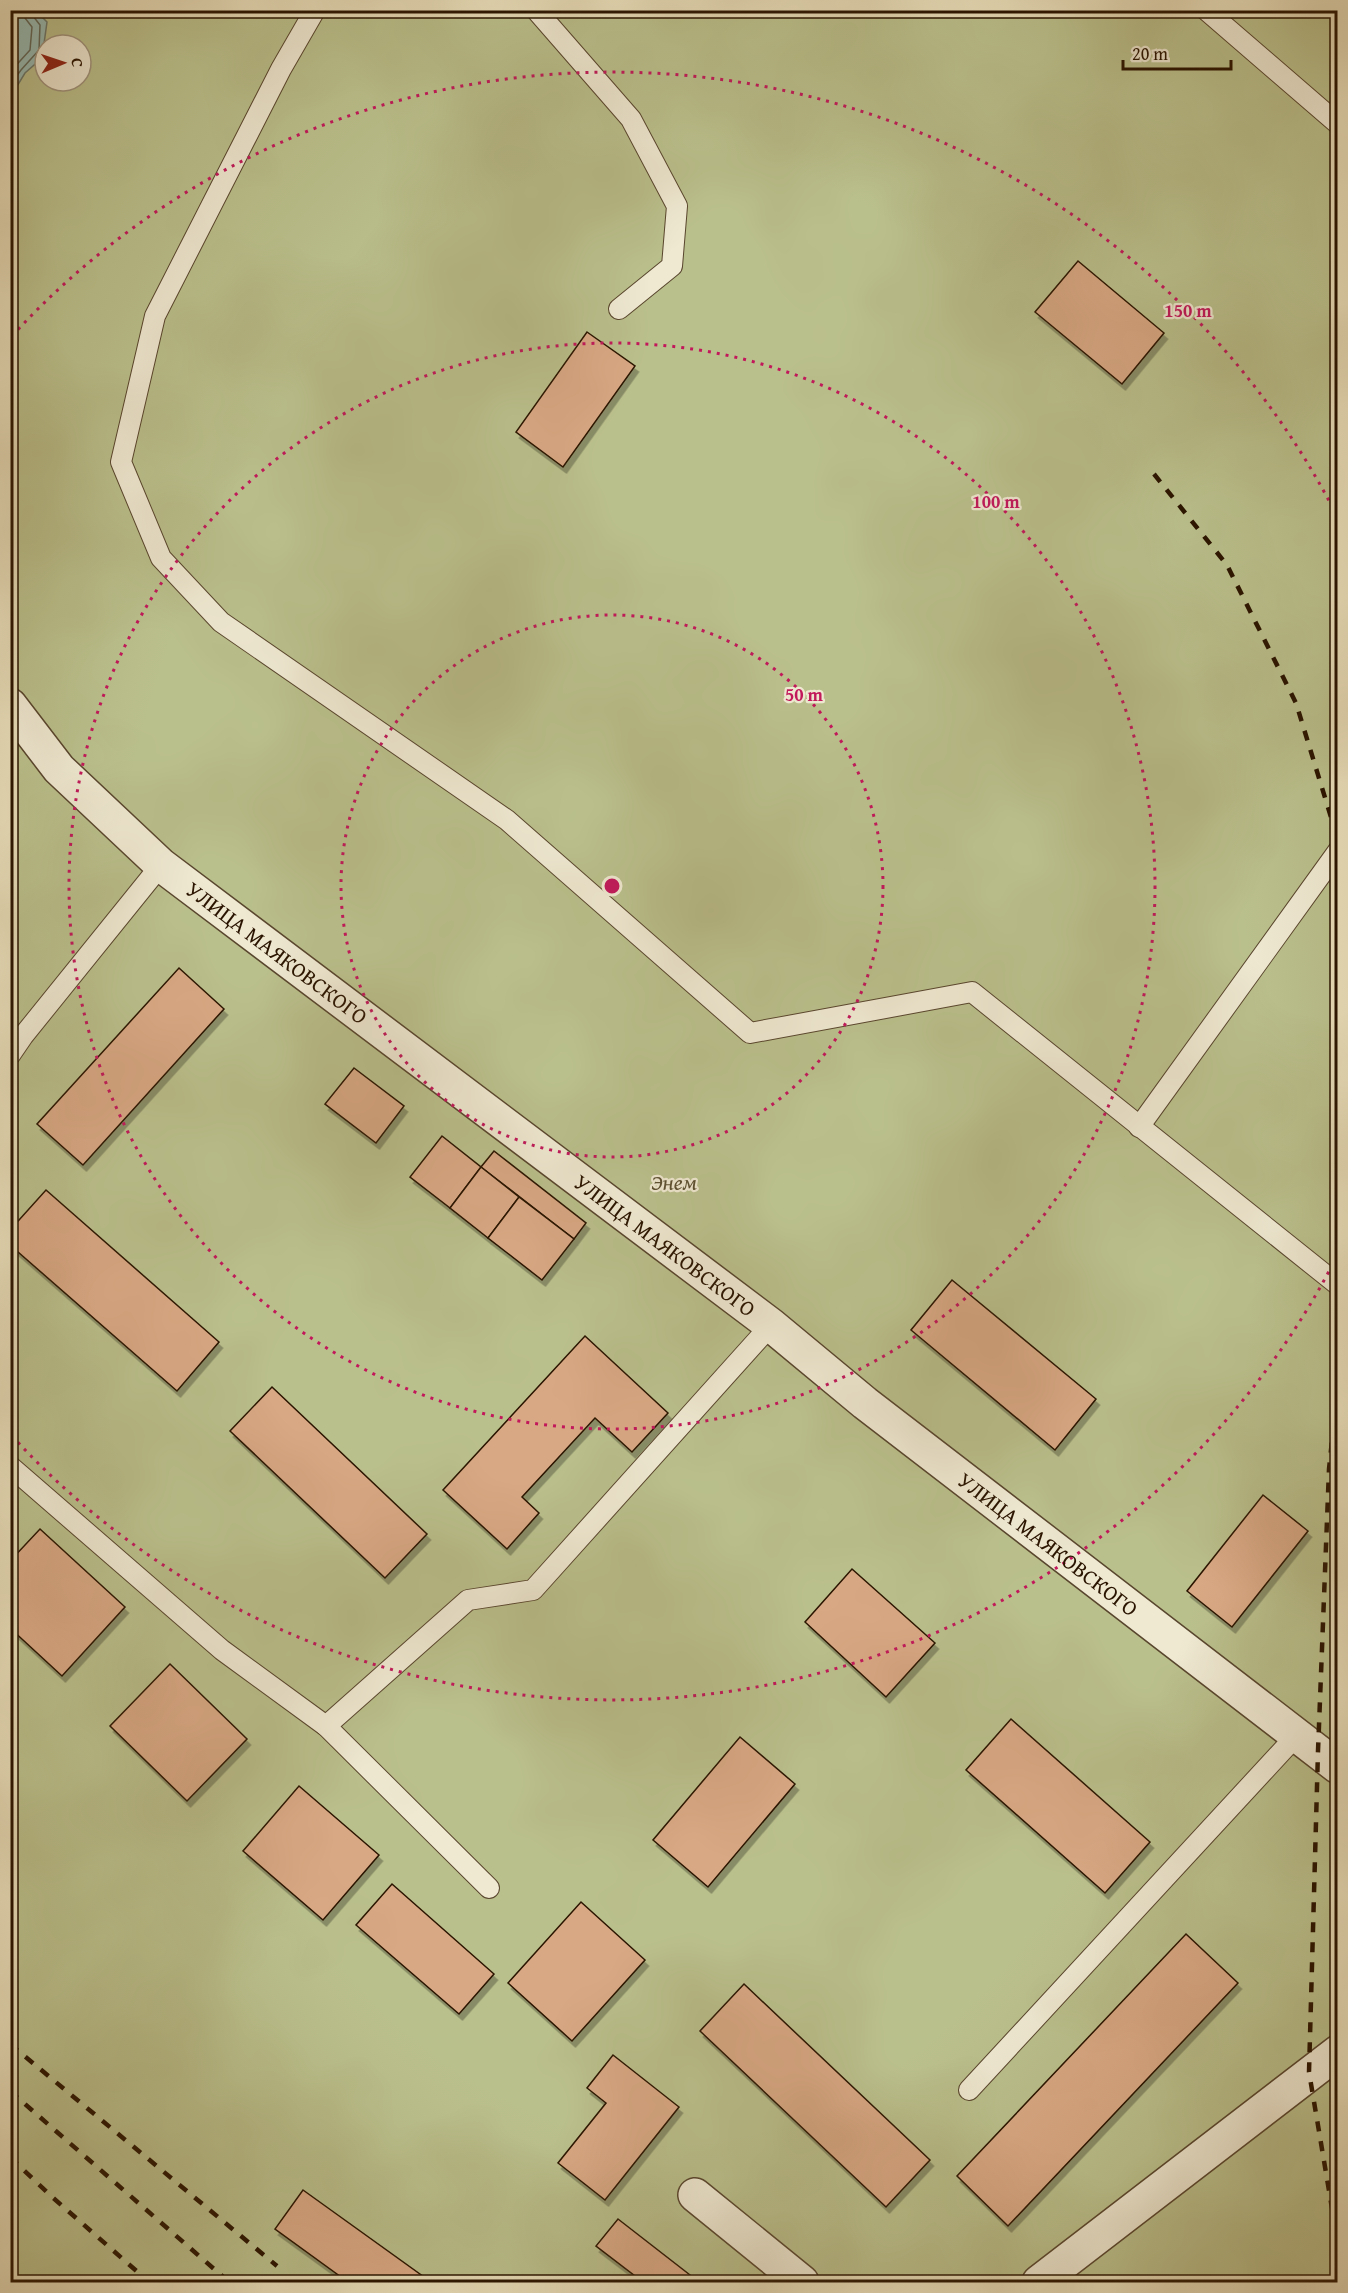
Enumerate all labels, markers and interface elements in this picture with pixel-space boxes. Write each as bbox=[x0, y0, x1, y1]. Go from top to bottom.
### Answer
north arrow bbox=[33, 33, 93, 93]
scale bar bbox=[1123, 33, 1231, 71]
text: 20 m bbox=[1132, 40, 1168, 67]
text: С bbox=[66, 58, 90, 67]
text: 150 m bbox=[1164, 297, 1212, 324]
text: 100 m bbox=[972, 488, 1020, 515]
text: 50 m bbox=[785, 681, 824, 708]
street label: УЛИЦА МАЯКОВСКОГО bbox=[179, 873, 375, 1032]
centre of rings bbox=[602, 876, 622, 896]
street label: УЛИЦА МАЯКОВСКОГО bbox=[567, 1166, 763, 1324]
park label: Энем bbox=[651, 1166, 698, 1198]
street label: УЛИЦА МАЯКОВСКОГО bbox=[951, 1464, 1145, 1624]

